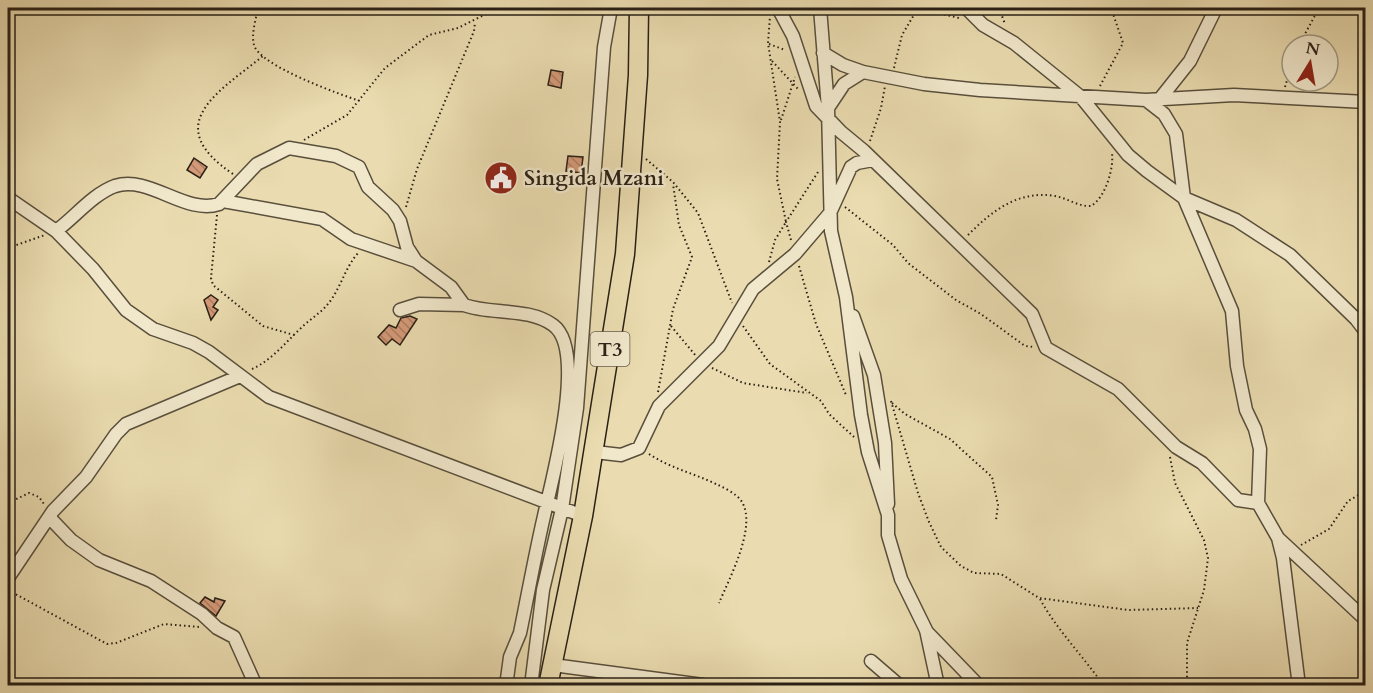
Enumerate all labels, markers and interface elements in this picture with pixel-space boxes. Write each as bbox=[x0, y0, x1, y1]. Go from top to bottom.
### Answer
north arrow bbox=[1280, 33, 1340, 93]
text: N bbox=[1304, 37, 1322, 61]
public building icon: Singida Mzani bbox=[483, 160, 519, 196]
place label: Singida Mzani bbox=[524, 164, 664, 193]
road number: T3 bbox=[590, 332, 630, 366]

